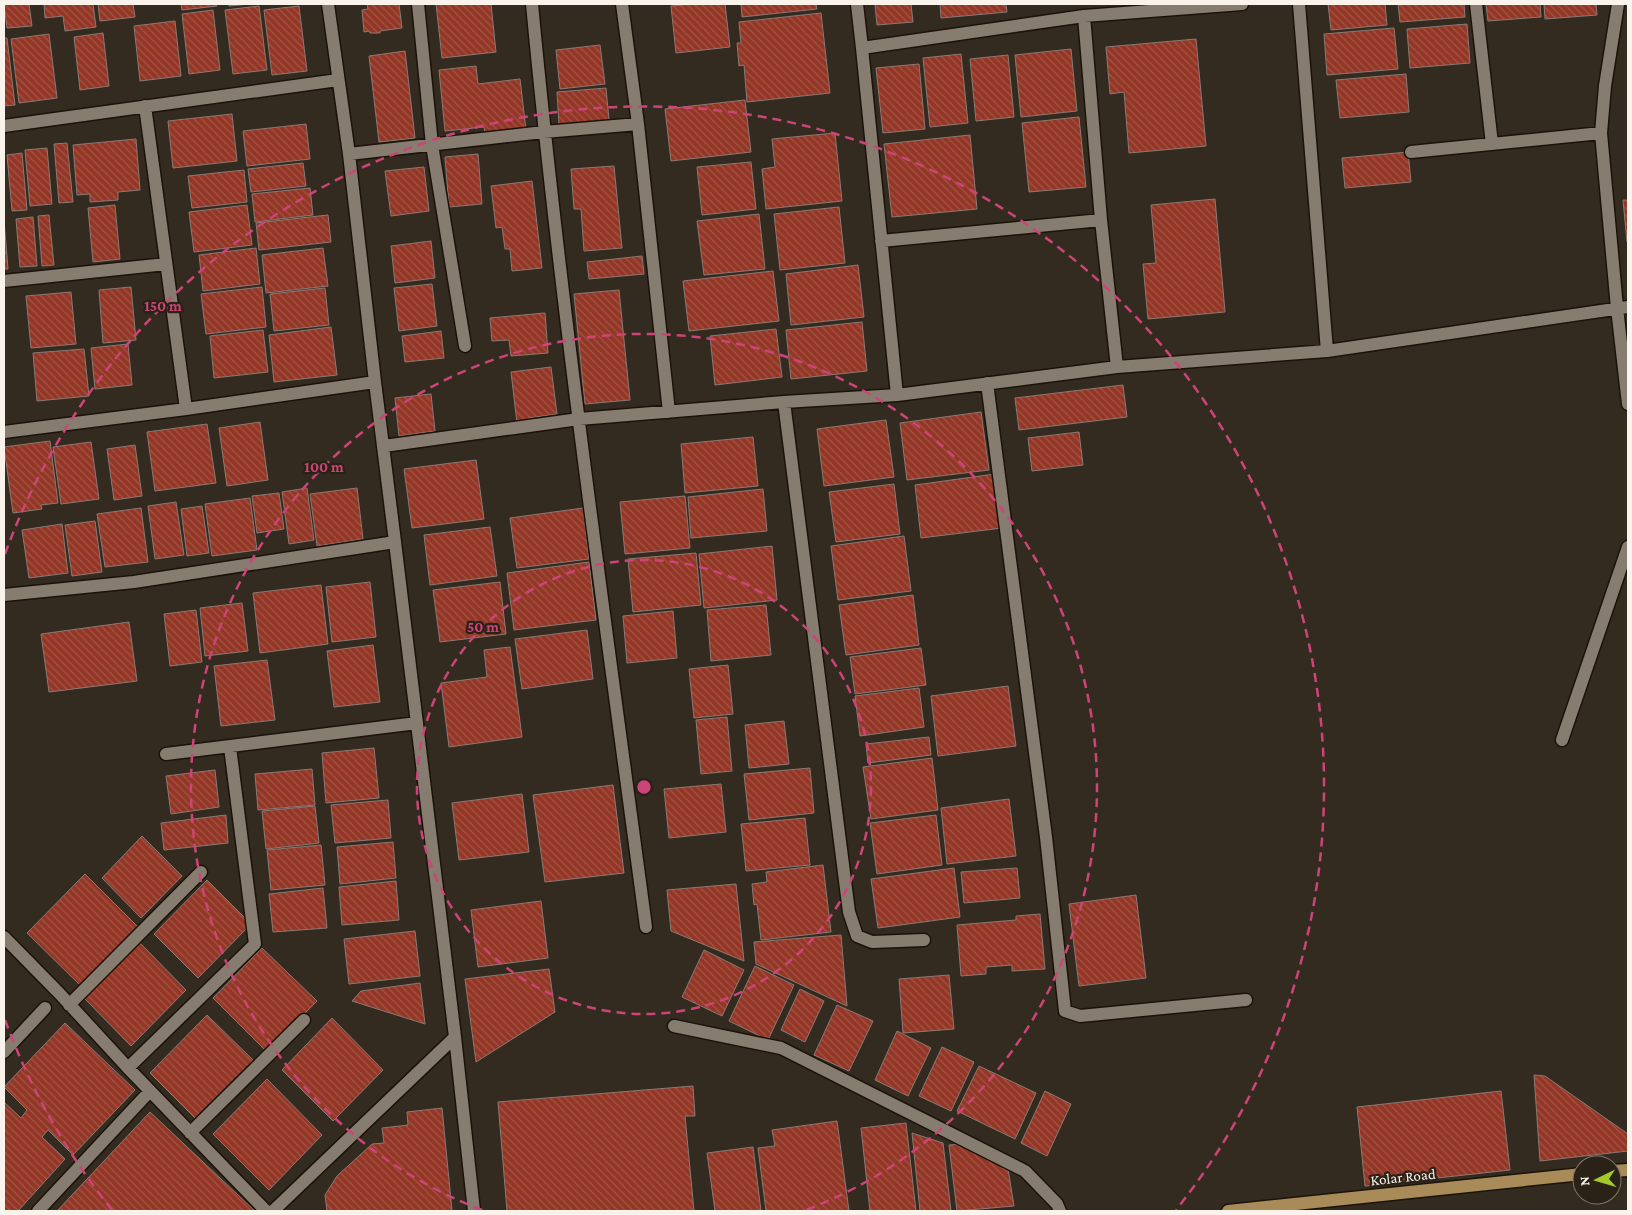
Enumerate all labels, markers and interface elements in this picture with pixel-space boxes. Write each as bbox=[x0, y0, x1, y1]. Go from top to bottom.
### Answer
text: 150 m bbox=[144, 298, 182, 314]
text: 100 m bbox=[304, 459, 344, 475]
text: 50 m bbox=[467, 619, 499, 635]
centre of rings bbox=[635, 778, 653, 796]
north arrow bbox=[1572, 1155, 1622, 1205]
street label: Kolar Road bbox=[1370, 1166, 1436, 1188]
text: N bbox=[1576, 1175, 1592, 1187]

